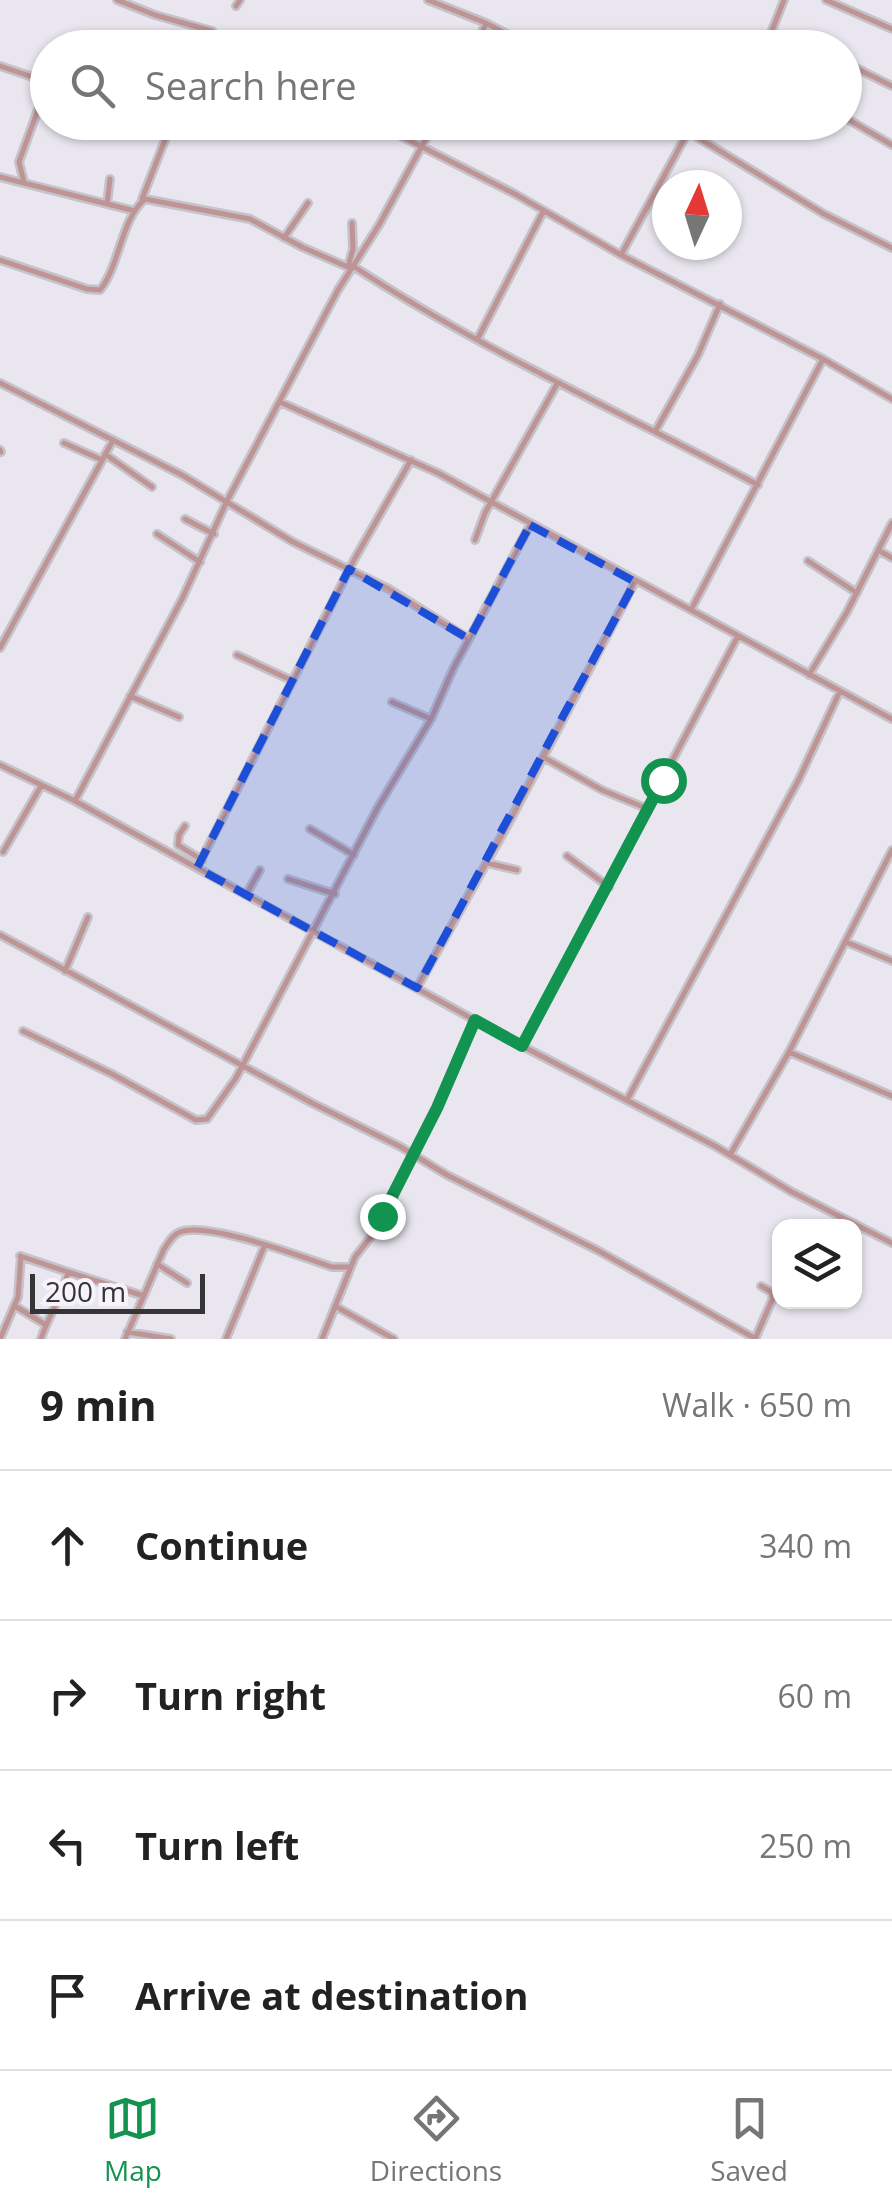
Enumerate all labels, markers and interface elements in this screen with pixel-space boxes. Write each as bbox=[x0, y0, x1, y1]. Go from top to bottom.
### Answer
search box bbox=[30, 30, 862, 140]
icon: search bbox=[65, 58, 120, 113]
text: Search here bbox=[145, 59, 357, 111]
north arrow bbox=[652, 170, 742, 260]
route start bbox=[641, 758, 687, 804]
route end bbox=[360, 1194, 406, 1240]
map controls bbox=[772, 1219, 862, 1309]
button: layers bbox=[772, 1219, 862, 1309]
scale bar bbox=[30, 1269, 205, 1314]
text: 200 m bbox=[45, 1272, 126, 1310]
text: 9 min bbox=[40, 1376, 157, 1433]
text: Walk · 650 m bbox=[662, 1383, 852, 1426]
icon: ahead bbox=[40, 1518, 95, 1573]
text: Continue bbox=[135, 1519, 308, 1571]
text: 340 m bbox=[759, 1524, 852, 1567]
icon: right bbox=[40, 1668, 95, 1723]
text: Turn right bbox=[135, 1669, 326, 1721]
text: 60 m bbox=[777, 1674, 852, 1717]
icon: left bbox=[40, 1818, 95, 1873]
text: Turn left bbox=[135, 1819, 299, 1871]
text: 250 m bbox=[759, 1824, 852, 1867]
icon: arrive bbox=[40, 1968, 95, 2023]
text: Arrive at destination bbox=[135, 1969, 529, 2021]
tab: Map bbox=[104, 2091, 162, 2189]
tab: Directions bbox=[370, 2091, 502, 2189]
tab: Saved bbox=[710, 2091, 788, 2189]

